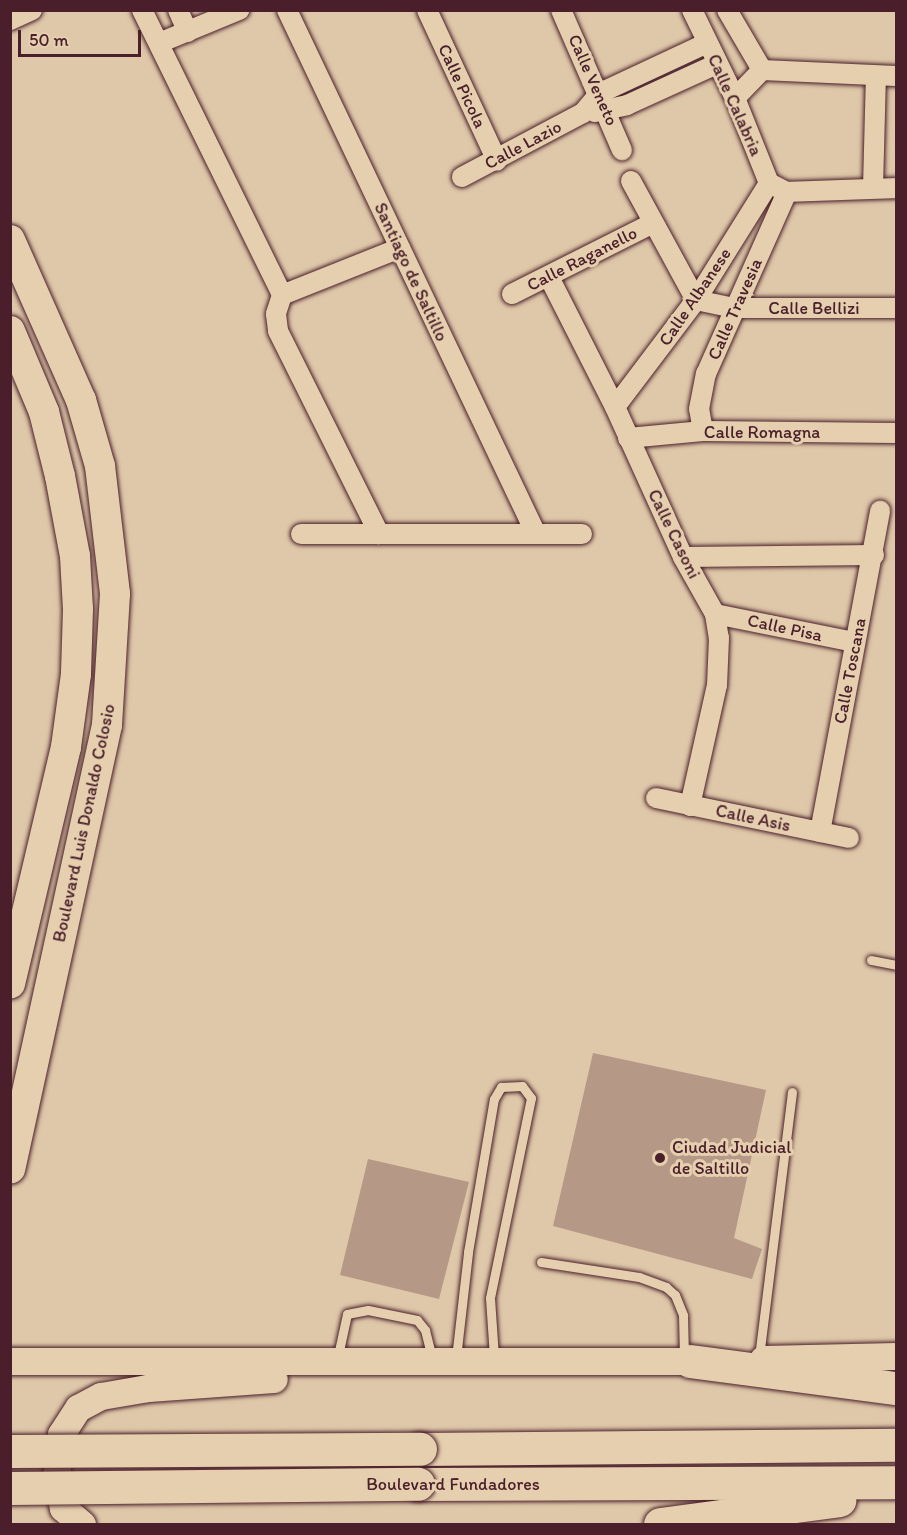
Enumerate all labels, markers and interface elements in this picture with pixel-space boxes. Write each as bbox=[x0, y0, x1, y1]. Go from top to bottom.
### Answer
scale bar bbox=[21, 18, 144, 56]
text: 50 m bbox=[29, 29, 69, 51]
street label: Calle Veneto bbox=[563, 31, 623, 129]
street label: Calle Picola bbox=[433, 40, 491, 132]
street label: Calle Calabria bbox=[703, 51, 767, 159]
street label: Calle Lazio bbox=[481, 116, 565, 174]
street label: Santiago de Saltillo bbox=[369, 199, 453, 345]
street label: Calle Raganello bbox=[524, 222, 640, 296]
street label: Calle Albanese bbox=[654, 243, 736, 351]
street label: Calle Travesia bbox=[703, 255, 767, 363]
street label: Calle Bellizi bbox=[768, 297, 860, 319]
street label: Calle Romagna bbox=[704, 421, 820, 443]
street label: Calle Casoni bbox=[643, 486, 705, 582]
street label: Calle Pisa bbox=[746, 610, 824, 646]
street label: Calle Toscana bbox=[829, 617, 871, 725]
street label: Boulevard Luis Donaldo Colosio bbox=[48, 701, 120, 945]
street label: Calle Asis bbox=[714, 800, 792, 836]
place label: Ciudad Judicial de Saltillo bbox=[672, 1137, 791, 1180]
marker: Ciudad Judicial de Saltillo bbox=[653, 1151, 667, 1165]
street label: Boulevard Fundadores bbox=[366, 1473, 540, 1495]

